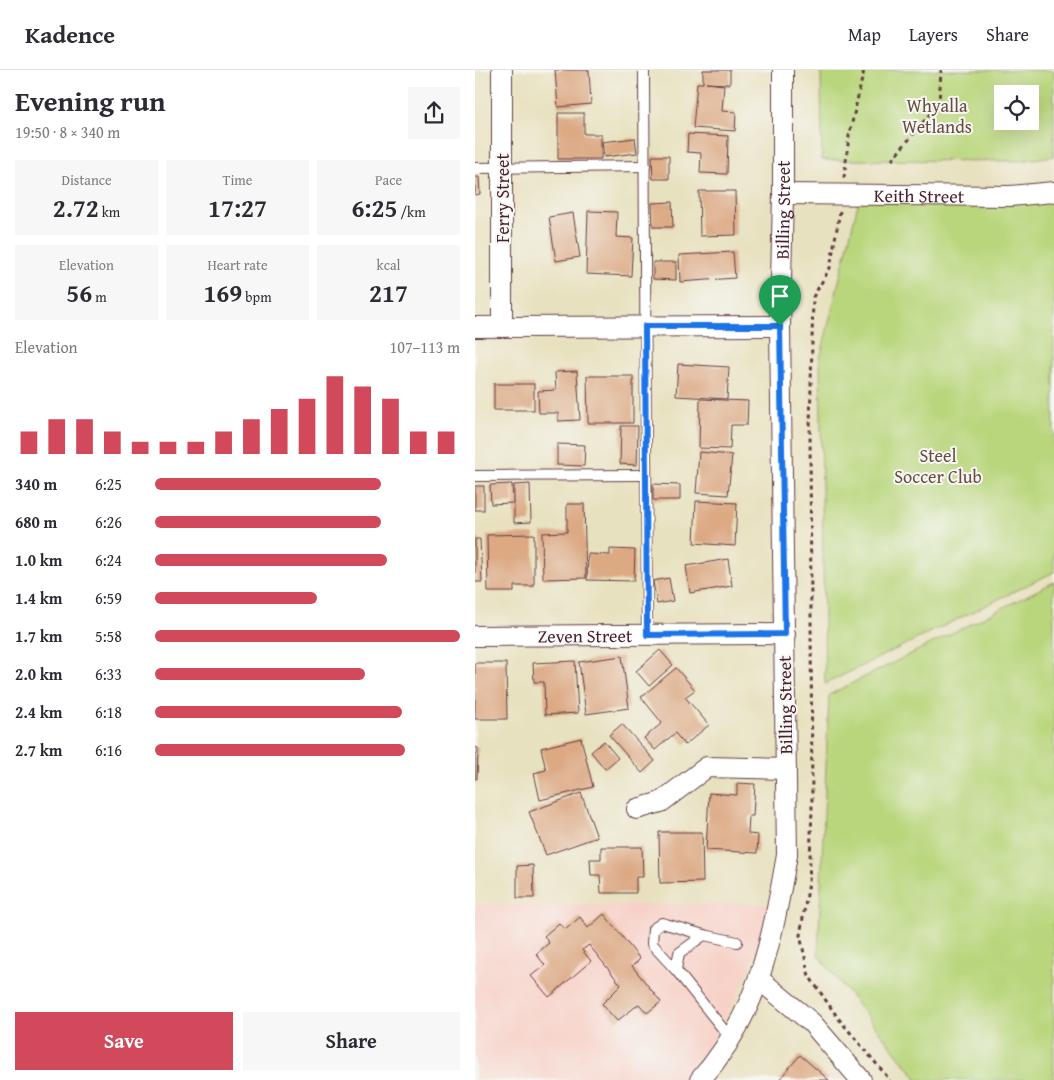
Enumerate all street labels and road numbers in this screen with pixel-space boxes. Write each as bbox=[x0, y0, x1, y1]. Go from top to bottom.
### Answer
street label: Ferry Street bbox=[489, 152, 516, 243]
street label: Billing Street bbox=[768, 160, 797, 260]
street label: Keith Street bbox=[874, 181, 965, 209]
street label: Zeven Street bbox=[538, 621, 633, 649]
street label: Billing Street bbox=[771, 655, 799, 755]

